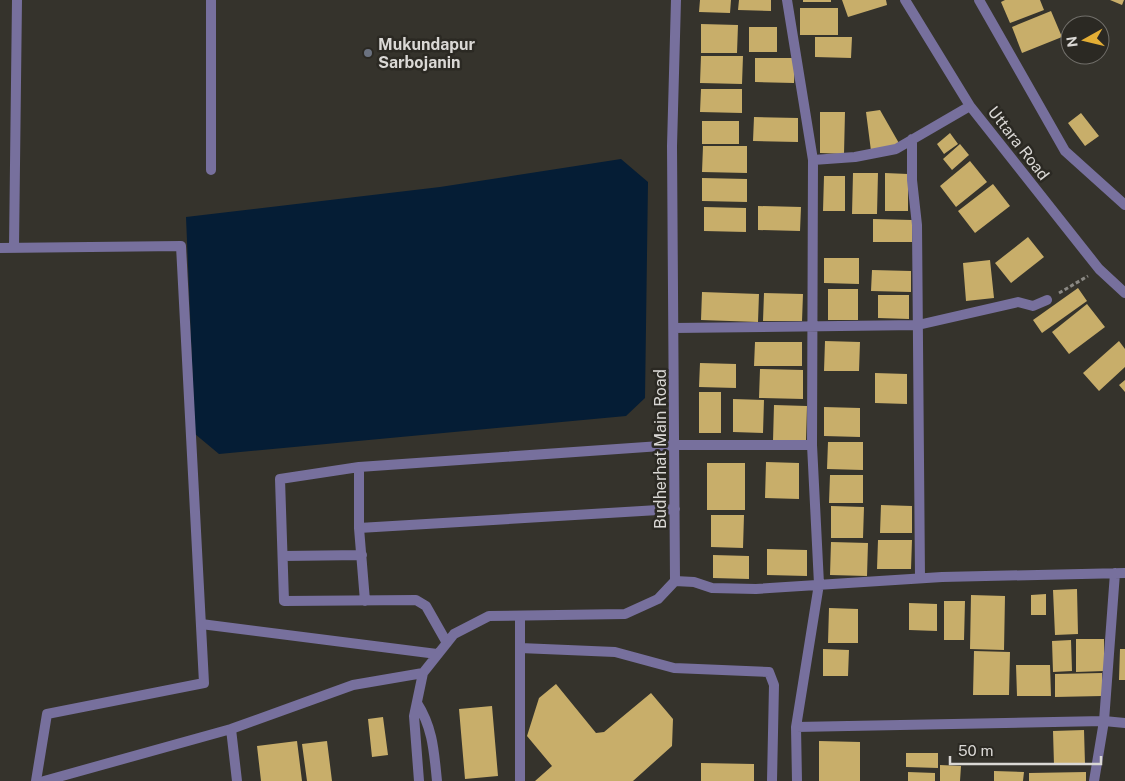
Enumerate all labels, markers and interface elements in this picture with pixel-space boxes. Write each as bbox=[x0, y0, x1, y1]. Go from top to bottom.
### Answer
north arrow bbox=[1060, 15, 1110, 65]
place label: Mukundapur Sarbojanin bbox=[378, 35, 475, 72]
text: N bbox=[1063, 35, 1081, 48]
marker: Mukundapur Sarbojanin bbox=[362, 47, 374, 59]
street label: Uttara Road bbox=[984, 103, 1053, 184]
street label: Budherhat Main Road bbox=[651, 369, 670, 529]
scale bar bbox=[950, 734, 1101, 766]
text: 50 m bbox=[958, 742, 993, 759]

